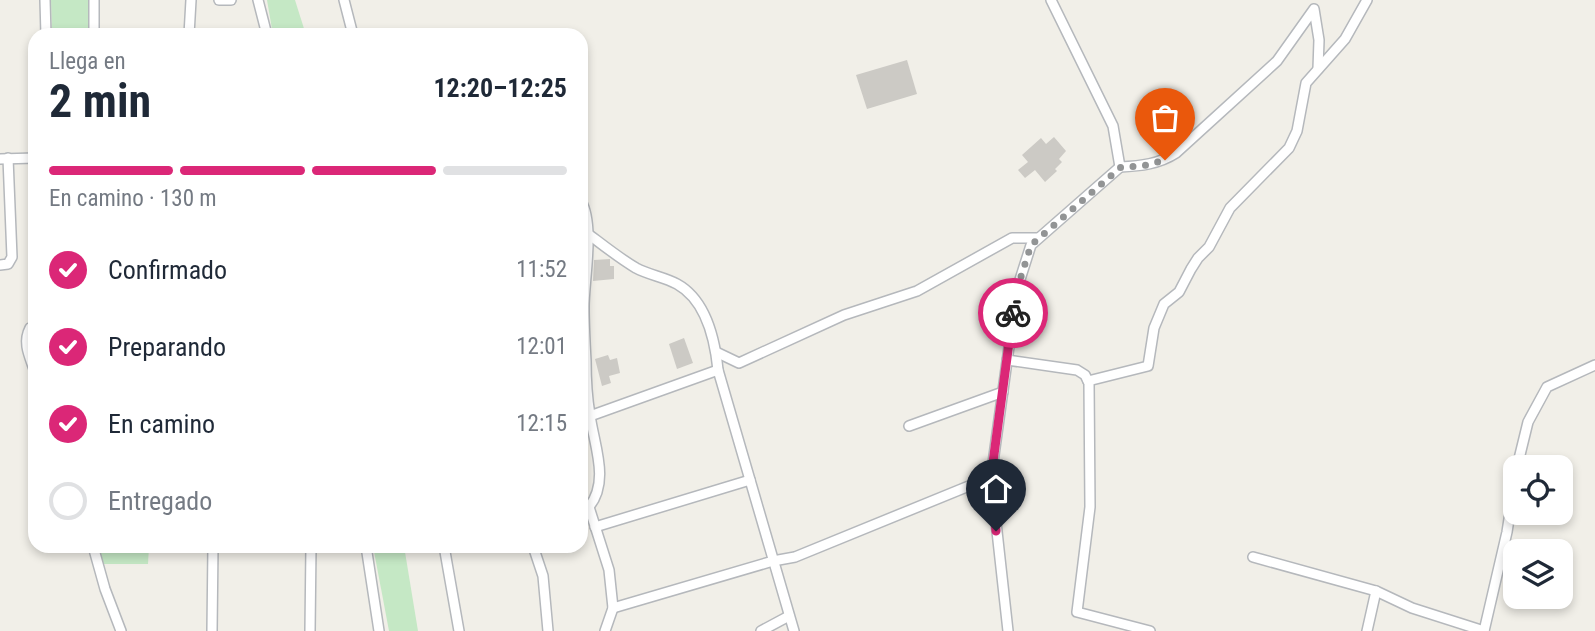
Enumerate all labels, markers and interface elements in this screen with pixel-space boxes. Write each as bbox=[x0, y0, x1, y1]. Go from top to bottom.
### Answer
text: Llega en bbox=[49, 48, 126, 75]
text: 12:20–12:25 bbox=[433, 73, 567, 103]
text: 2 min bbox=[49, 74, 151, 128]
pin bbox=[1135, 88, 1195, 160]
icon: bag bbox=[1146, 99, 1184, 137]
text: En camino · 130 m bbox=[49, 185, 217, 212]
icon: check bbox=[49, 251, 87, 289]
text: Confirmado bbox=[108, 255, 227, 285]
text: 11:52 bbox=[516, 256, 567, 283]
courier bbox=[978, 278, 1048, 348]
icon: bike bbox=[994, 294, 1032, 332]
icon: check bbox=[49, 328, 87, 366]
text: Preparando bbox=[108, 332, 226, 362]
text: 12:01 bbox=[516, 333, 567, 360]
icon: check bbox=[49, 405, 87, 443]
text: En camino bbox=[108, 409, 215, 439]
text: 12:15 bbox=[516, 410, 567, 437]
map controls bbox=[1503, 455, 1573, 609]
button: locate bbox=[1503, 455, 1573, 525]
pin bbox=[966, 459, 1026, 531]
icon: home bbox=[977, 470, 1015, 508]
text: Entregado bbox=[108, 486, 212, 516]
button: layers bbox=[1503, 539, 1573, 609]

